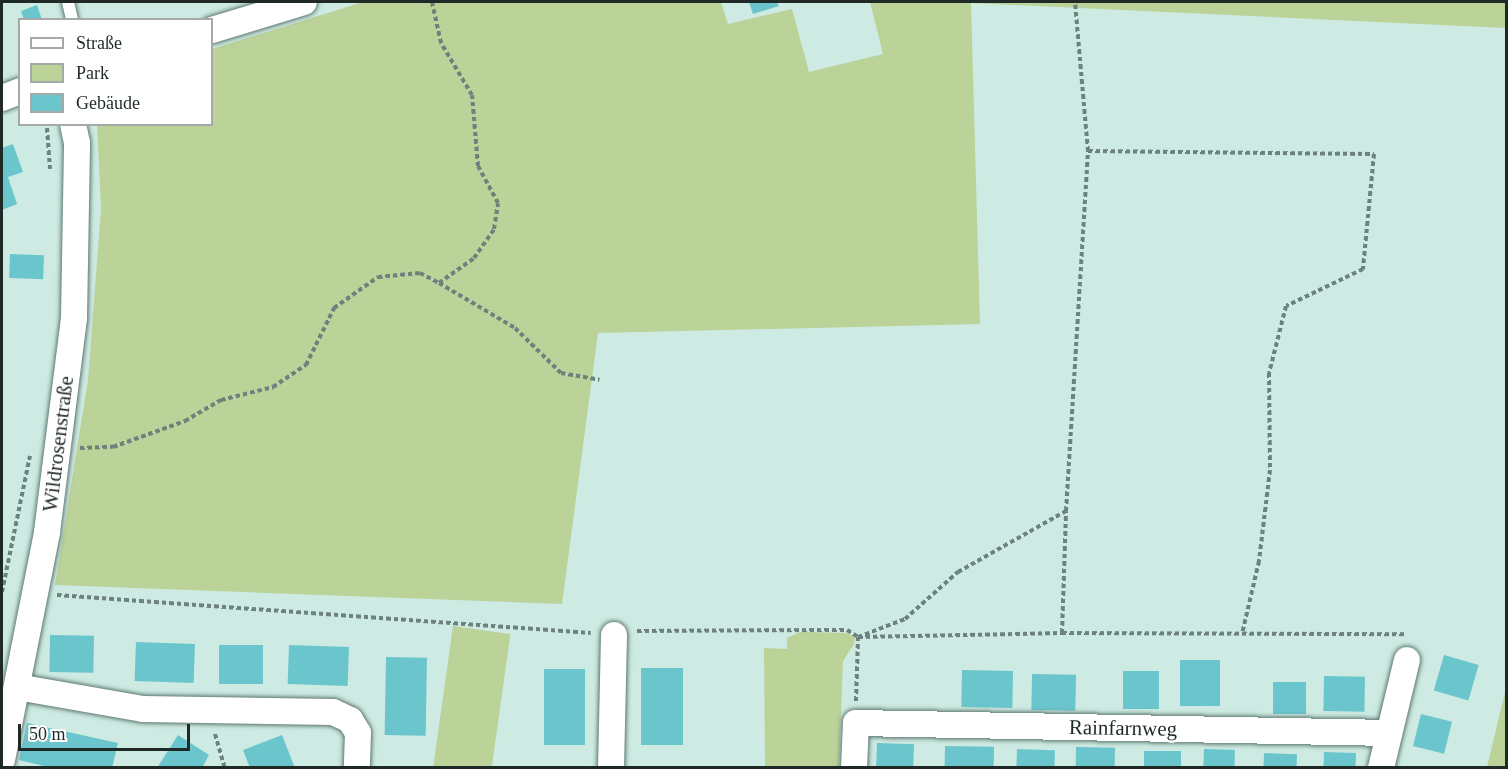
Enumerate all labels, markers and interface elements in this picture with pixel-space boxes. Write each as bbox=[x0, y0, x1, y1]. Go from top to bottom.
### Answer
legend bbox=[18, 18, 213, 126]
text: Straße bbox=[76, 33, 122, 53]
text: Park bbox=[76, 63, 109, 83]
text: Gebäude bbox=[76, 93, 140, 113]
street label: Wildrosenstraße bbox=[37, 375, 79, 513]
scale bar bbox=[21, 712, 194, 750]
street label: Rainfarnweg bbox=[1069, 714, 1177, 742]
text: 50 m bbox=[29, 724, 66, 744]

